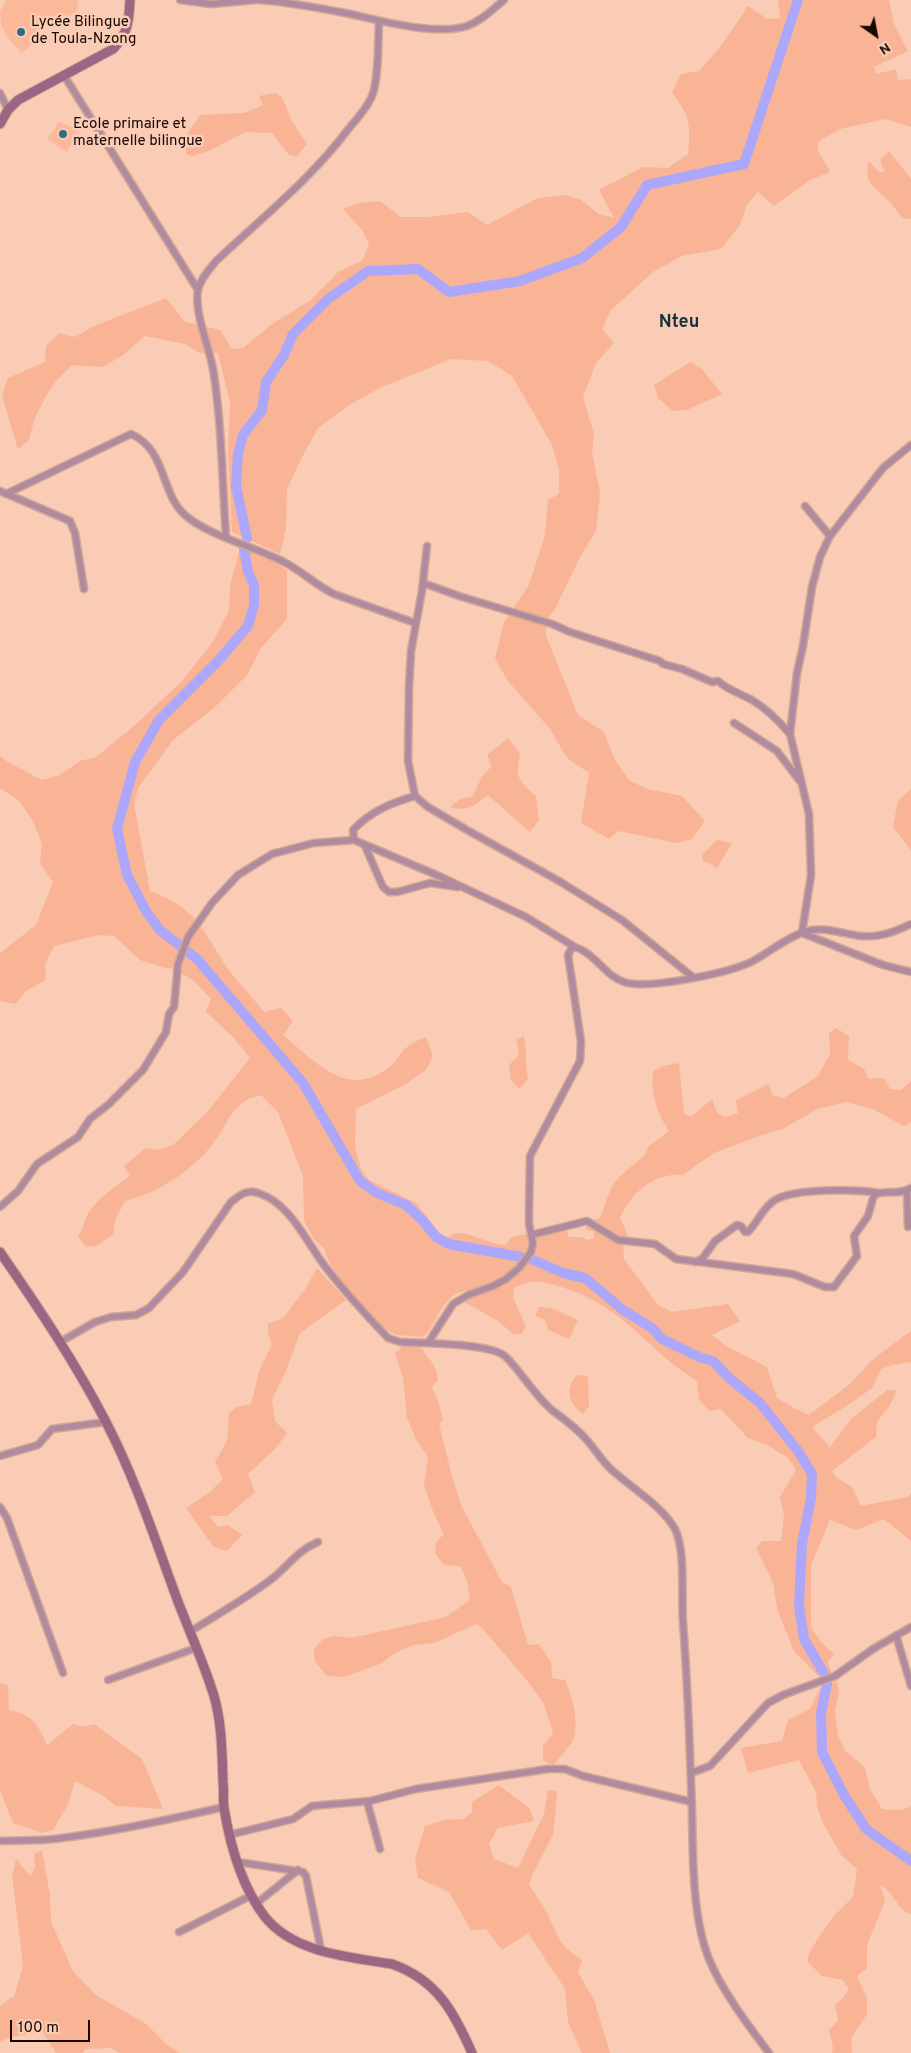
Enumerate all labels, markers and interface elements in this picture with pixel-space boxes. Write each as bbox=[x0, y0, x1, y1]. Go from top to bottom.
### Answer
north arrow bbox=[851, 10, 901, 60]
place label: Lycée Bilingue de Toula-Nzong bbox=[31, 14, 136, 49]
marker: Lycée Bilingue de Toula-Nzong bbox=[15, 26, 27, 38]
text: N bbox=[876, 38, 893, 58]
place label: Ecole primaire et maternelle bilingue bbox=[73, 116, 203, 151]
marker: Ecole primaire et maternelle bilingue bbox=[57, 128, 69, 140]
district label: Nteu bbox=[659, 312, 699, 334]
scale bar bbox=[12, 2010, 92, 2042]
text: 100 m bbox=[18, 2019, 59, 2038]

